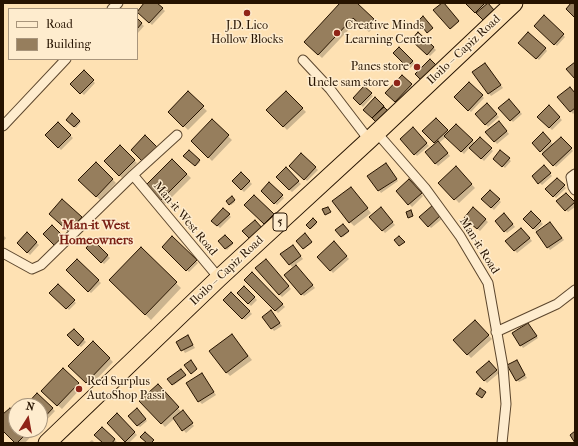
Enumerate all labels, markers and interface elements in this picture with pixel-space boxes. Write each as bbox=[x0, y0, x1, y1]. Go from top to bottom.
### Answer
legend bbox=[8, 8, 138, 60]
marker: J.D. Lico Hollow Blocks bbox=[242, 8, 252, 18]
street label: Iloilo – Capiz Road bbox=[424, 12, 504, 88]
text: Road bbox=[46, 17, 73, 31]
place label: J.D. Lico Hollow Blocks bbox=[211, 19, 283, 47]
place label: Creative Minds Learning Center bbox=[345, 19, 432, 47]
marker: Creative Minds Learning Center bbox=[332, 28, 342, 38]
text: Building bbox=[46, 37, 91, 51]
place label: Panes store bbox=[351, 60, 409, 74]
marker: Panes store bbox=[412, 62, 422, 72]
place label: Uncle sam store bbox=[308, 76, 389, 90]
marker: Uncle sam store bbox=[392, 78, 402, 88]
street label: Man-it West Road bbox=[150, 179, 220, 259]
road number: 5 bbox=[273, 213, 287, 231]
street label: Man-it Road bbox=[456, 215, 502, 277]
district label: Man-it West Homeowners bbox=[59, 218, 133, 249]
street label: Iloilo – Capiz Road bbox=[187, 233, 267, 309]
place label: Red Surplus AutoShop Passi bbox=[87, 375, 165, 403]
marker: Red Surplus AutoShop Passi bbox=[74, 384, 84, 394]
north arrow bbox=[8, 398, 48, 438]
text: N bbox=[25, 400, 36, 414]

